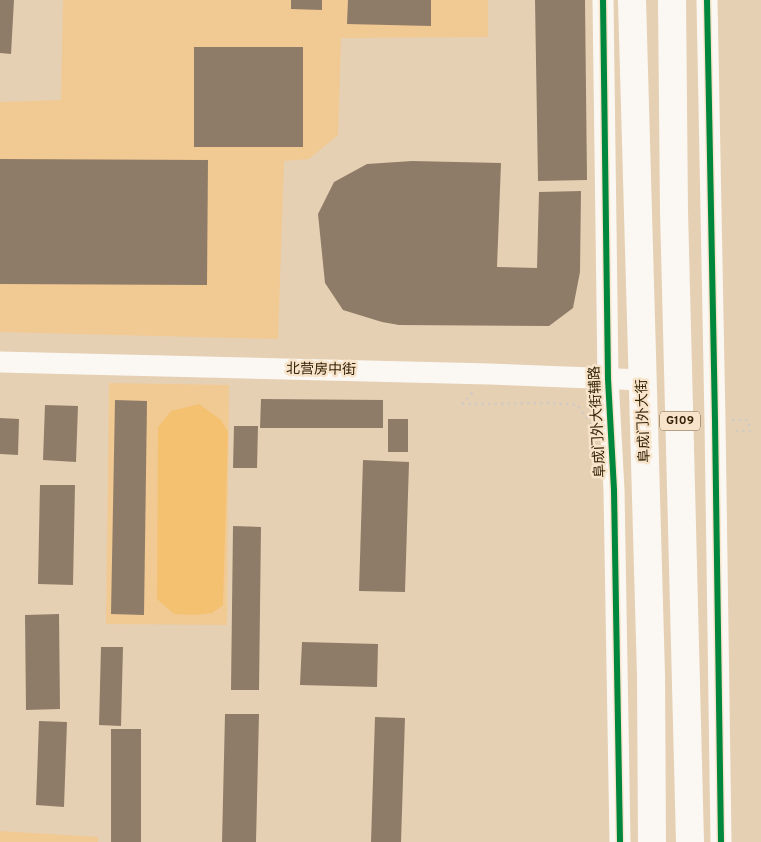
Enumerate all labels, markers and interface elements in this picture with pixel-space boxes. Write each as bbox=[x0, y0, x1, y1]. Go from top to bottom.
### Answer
street label: 北营房中街 bbox=[286, 360, 356, 379]
street label: 阜成门外大街辅路 bbox=[586, 366, 609, 478]
street label: 阜成门外大街 bbox=[633, 379, 654, 463]
road number: G109 bbox=[660, 412, 700, 431]

